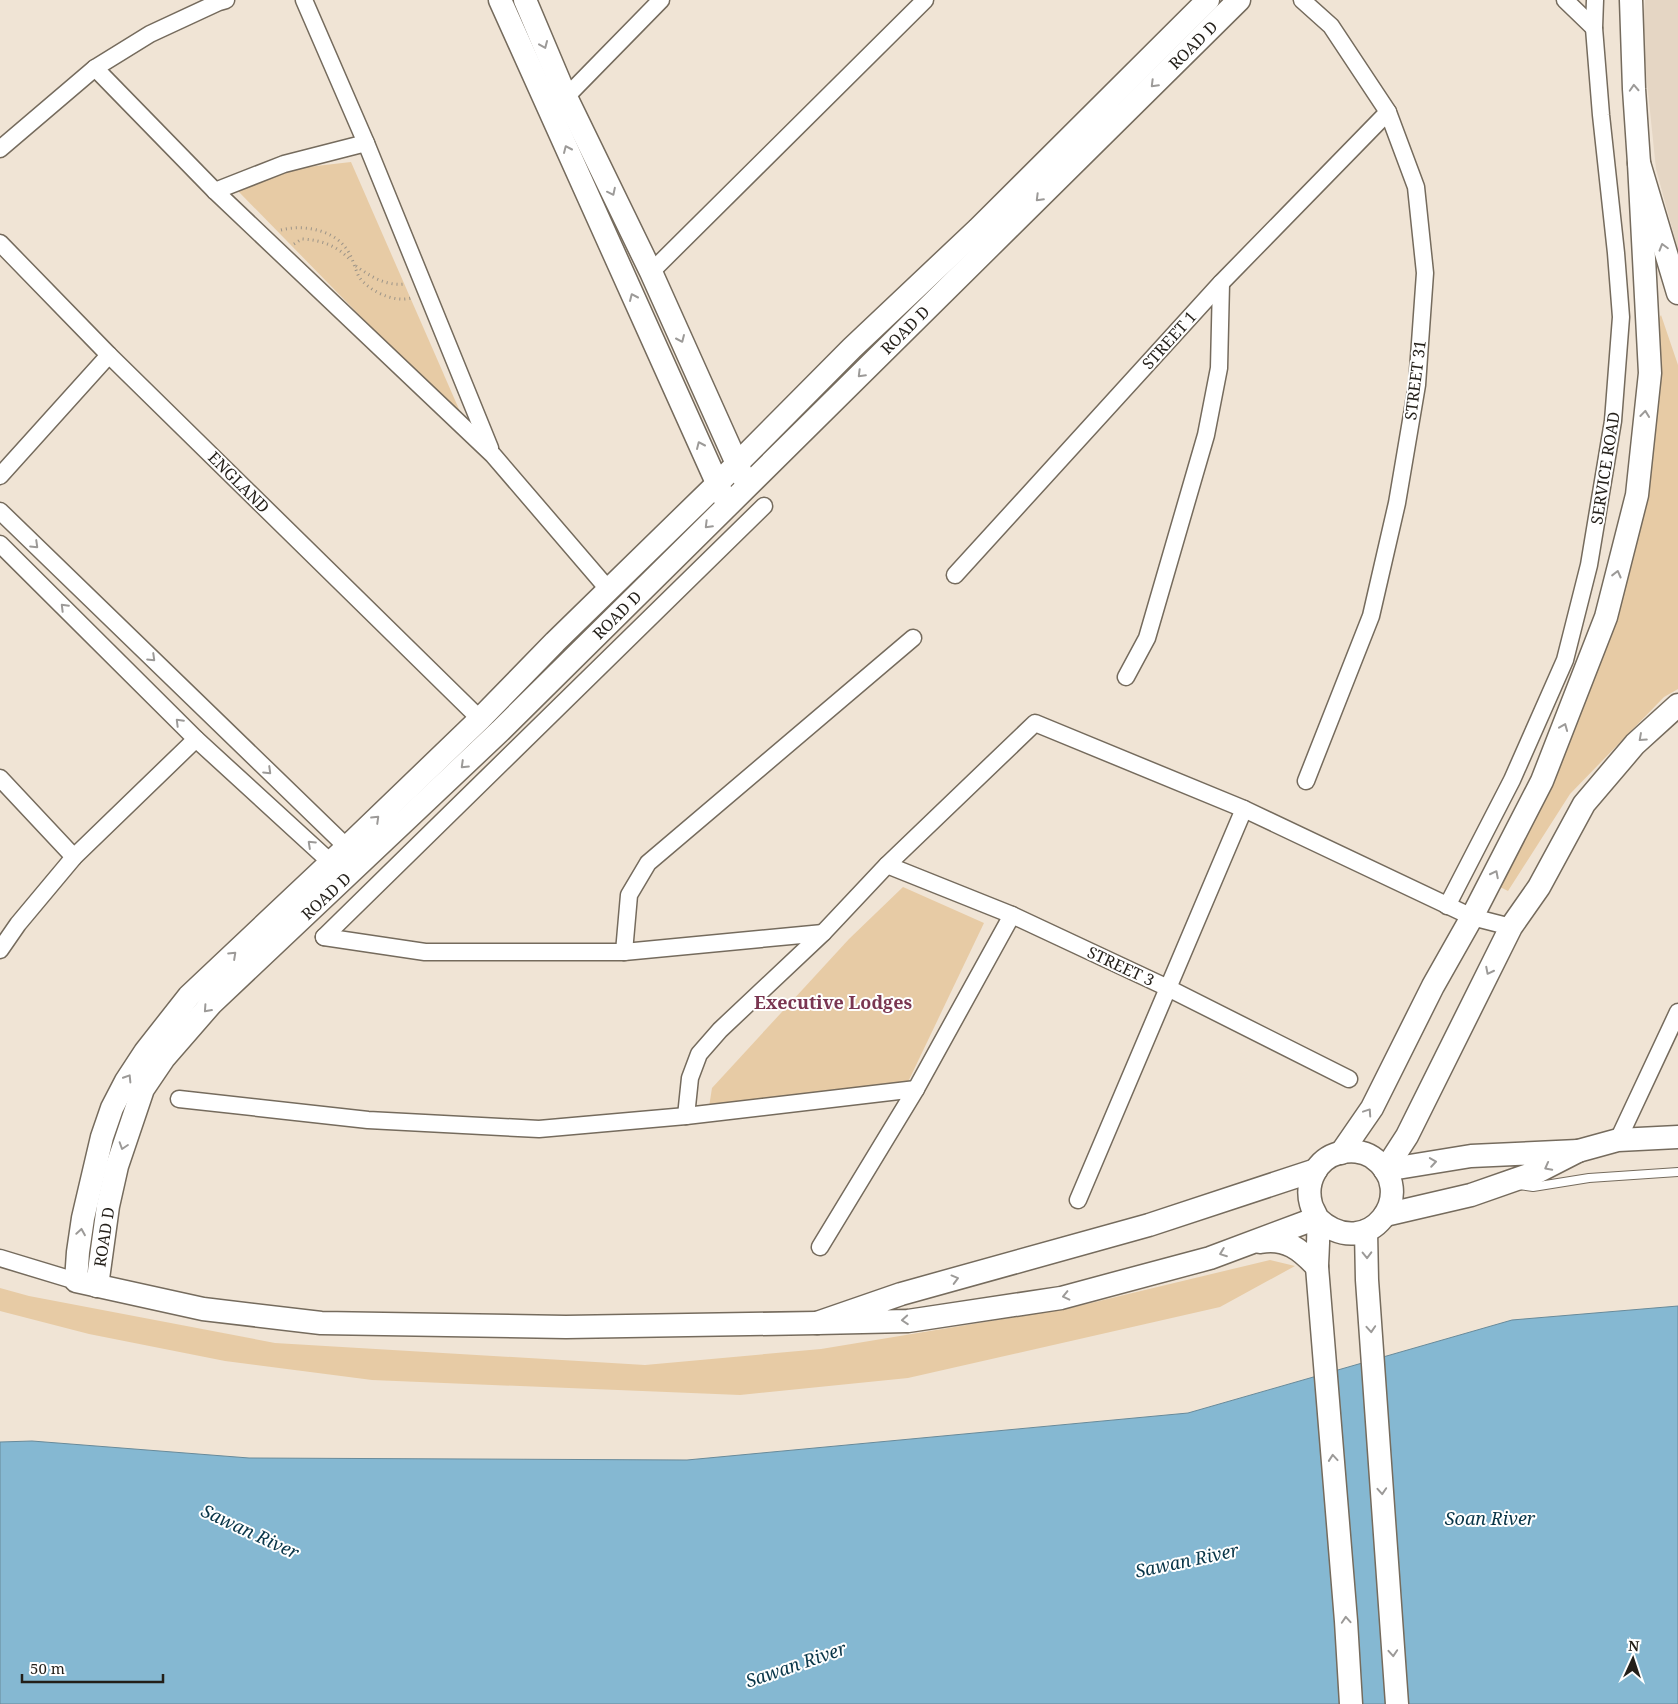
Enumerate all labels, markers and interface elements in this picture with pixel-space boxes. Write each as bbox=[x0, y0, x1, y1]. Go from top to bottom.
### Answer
street label: ROAD D bbox=[1164, 16, 1222, 74]
one-way arrow bbox=[538, 40, 548, 49]
one-way arrow bbox=[1151, 78, 1160, 87]
one-way arrow bbox=[1628, 83, 1639, 91]
one-way arrow bbox=[563, 145, 573, 154]
one-way arrow bbox=[606, 187, 617, 196]
one-way arrow bbox=[1036, 192, 1045, 201]
one-way arrow bbox=[1659, 243, 1669, 251]
one-way arrow bbox=[629, 293, 640, 302]
street label: ROAD D bbox=[876, 301, 934, 359]
street label: STREET 1 bbox=[1137, 306, 1201, 374]
one-way arrow bbox=[675, 334, 686, 343]
street label: STREET 31 bbox=[1399, 339, 1431, 421]
one-way arrow bbox=[858, 368, 867, 377]
street label: SERVICE ROAD bbox=[1585, 410, 1625, 526]
one-way arrow bbox=[1639, 410, 1650, 418]
one-way arrow bbox=[695, 441, 706, 450]
street label: ENGLAND bbox=[203, 446, 275, 518]
one-way arrow bbox=[705, 519, 714, 528]
one-way arrow bbox=[29, 539, 38, 548]
one-way arrow bbox=[1611, 569, 1622, 578]
street label: ROAD D bbox=[588, 586, 646, 644]
one-way arrow bbox=[60, 604, 69, 613]
one-way arrow bbox=[146, 652, 155, 661]
one-way arrow bbox=[176, 719, 185, 728]
one-way arrow bbox=[1558, 723, 1568, 732]
one-way arrow bbox=[1639, 732, 1648, 741]
one-way arrow bbox=[461, 759, 470, 768]
one-way arrow bbox=[263, 766, 272, 775]
one-way arrow bbox=[371, 816, 380, 825]
one-way arrow bbox=[307, 841, 316, 850]
street label: ROAD D bbox=[296, 867, 356, 925]
one-way arrow bbox=[1489, 870, 1499, 879]
street label: STREET 3 bbox=[1084, 941, 1158, 991]
one-way arrow bbox=[227, 952, 236, 961]
one-way arrow bbox=[1485, 966, 1495, 975]
district label: Executive Lodges bbox=[754, 990, 912, 1014]
one-way arrow bbox=[204, 1004, 213, 1013]
one-way arrow bbox=[122, 1074, 131, 1083]
one-way arrow bbox=[1362, 1109, 1372, 1118]
one-way arrow bbox=[119, 1141, 129, 1149]
one-way arrow bbox=[1430, 1157, 1438, 1168]
one-way arrow bbox=[1544, 1161, 1553, 1171]
street label: ROAD D bbox=[88, 1205, 120, 1269]
one-way arrow bbox=[75, 1228, 85, 1237]
one-way arrow bbox=[1219, 1247, 1228, 1258]
one-way arrow bbox=[1362, 1252, 1372, 1260]
one-way arrow bbox=[951, 1274, 959, 1284]
one-way arrow bbox=[1062, 1290, 1071, 1301]
one-way arrow bbox=[901, 1315, 909, 1326]
one-way arrow bbox=[1365, 1325, 1376, 1333]
one-way arrow bbox=[1327, 1454, 1338, 1462]
one-way arrow bbox=[1376, 1487, 1387, 1495]
water label: Sawan River bbox=[198, 1498, 304, 1564]
water label: Soan River bbox=[1445, 1506, 1536, 1530]
water label: Sawan River bbox=[1133, 1537, 1241, 1583]
one-way arrow bbox=[1340, 1616, 1351, 1624]
north arrow bbox=[1608, 1634, 1658, 1684]
water label: Sawan River bbox=[742, 1635, 850, 1693]
text: N bbox=[1628, 1636, 1640, 1655]
one-way arrow bbox=[1388, 1649, 1399, 1657]
scale bar bbox=[22, 1652, 164, 1684]
text: 50 m bbox=[30, 1658, 65, 1678]

